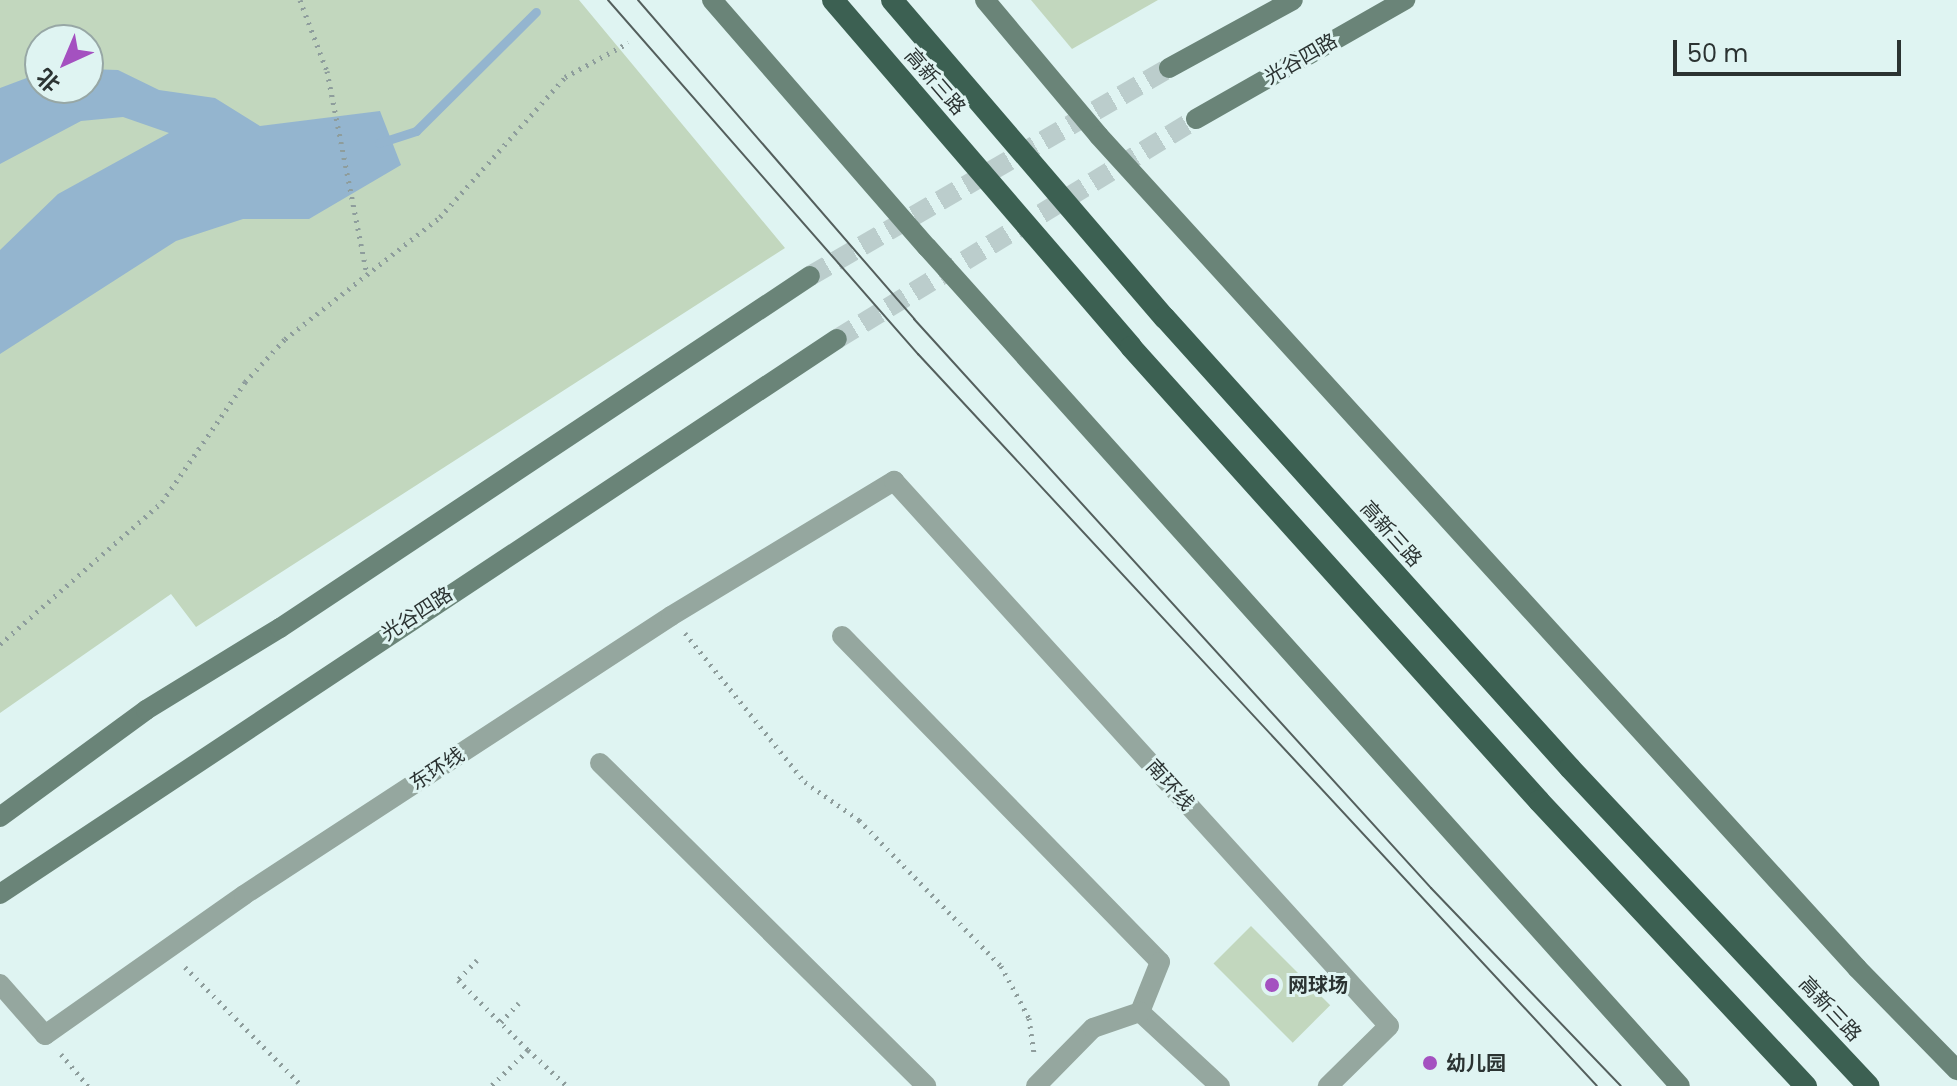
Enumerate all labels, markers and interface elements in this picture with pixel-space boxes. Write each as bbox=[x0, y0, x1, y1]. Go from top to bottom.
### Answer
north arrow bbox=[24, 24, 104, 104]
scale bar bbox=[1677, 24, 1905, 74]
street label: 光谷四路 bbox=[1260, 29, 1342, 89]
text: 50 m bbox=[1687, 37, 1748, 70]
street label: 高新三路 bbox=[900, 44, 970, 120]
text: 北 bbox=[30, 61, 67, 99]
street label: 高新三路 bbox=[1355, 496, 1427, 572]
street label: 光谷四路 bbox=[377, 582, 457, 646]
street label: 东环线 bbox=[405, 743, 469, 795]
street label: 南环线 bbox=[1141, 755, 1199, 815]
street label: 高新三路 bbox=[1794, 972, 1866, 1046]
place label: 网球场 bbox=[1288, 973, 1348, 997]
marker: 网球场 bbox=[1263, 976, 1281, 994]
place label: 幼儿园 bbox=[1446, 1051, 1506, 1075]
marker: 幼儿园 bbox=[1421, 1054, 1439, 1072]

